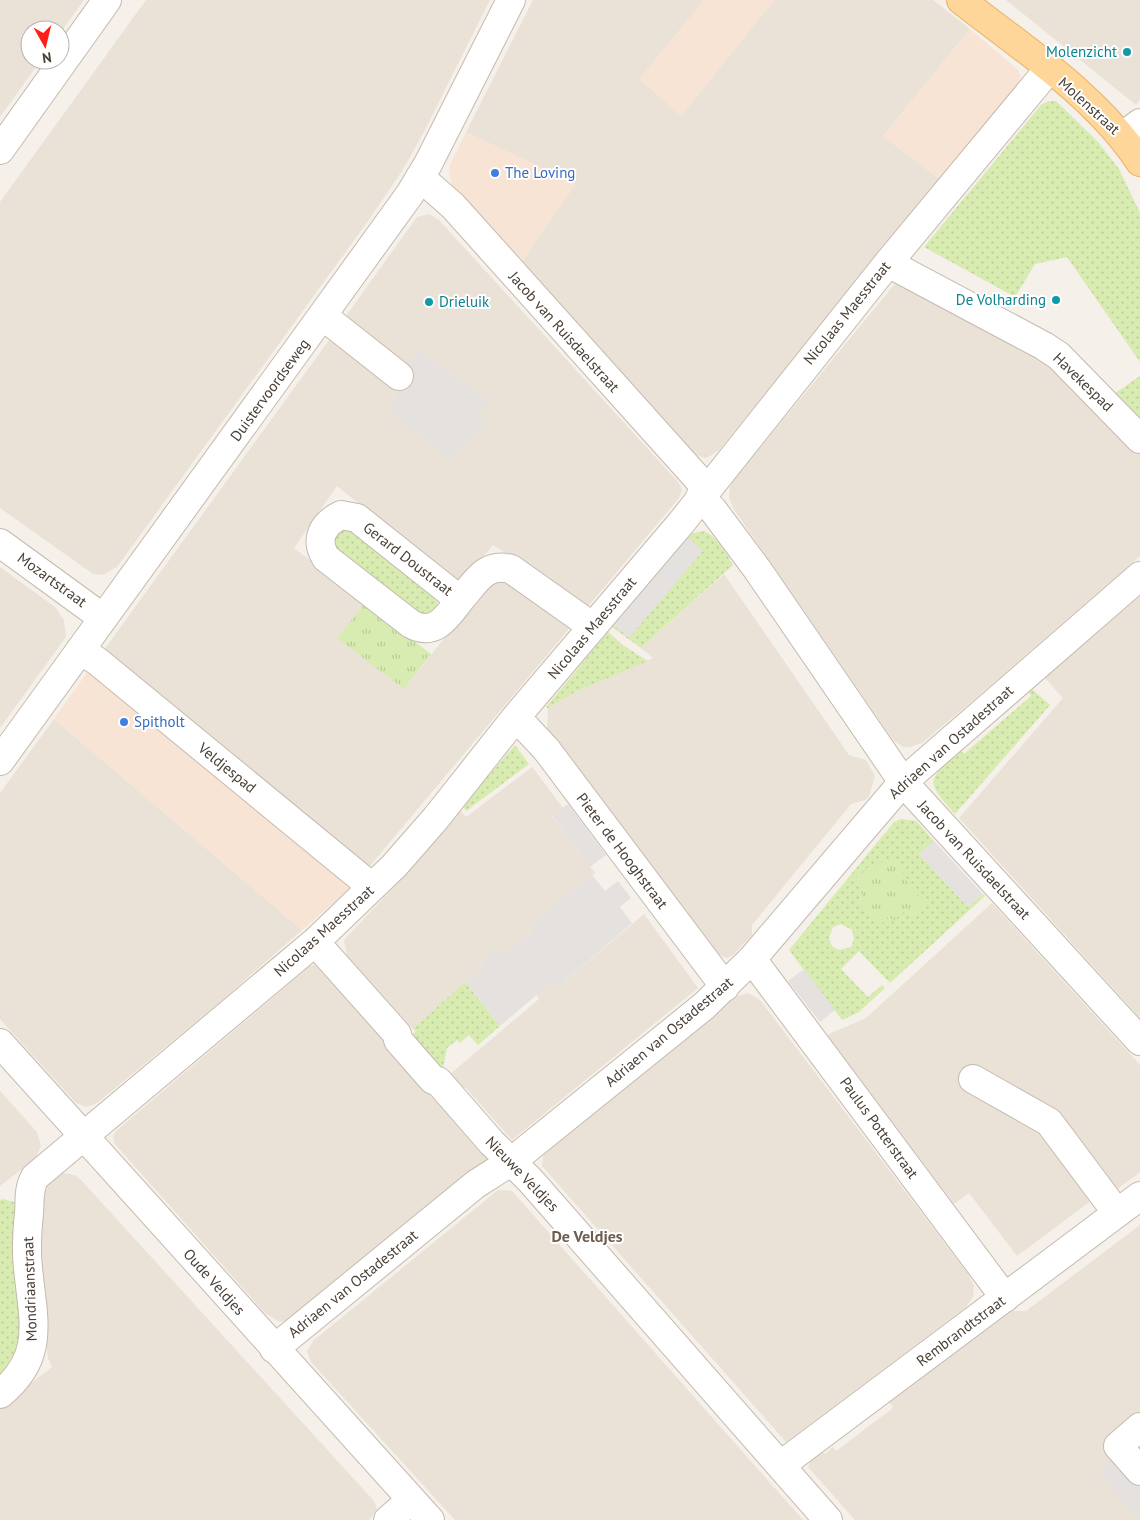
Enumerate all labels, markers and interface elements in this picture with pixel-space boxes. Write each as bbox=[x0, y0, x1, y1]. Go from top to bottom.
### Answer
north arrow bbox=[20, 20, 70, 70]
place label: Molenzicht bbox=[1046, 42, 1117, 61]
marker: Molenzicht bbox=[1121, 46, 1133, 58]
text: N bbox=[41, 48, 53, 67]
street label: Molenstraat bbox=[1055, 73, 1124, 138]
place label: The Loving bbox=[505, 163, 575, 182]
marker: The Loving bbox=[489, 167, 501, 179]
street label: Nicolaas Maesstraat bbox=[799, 257, 894, 368]
street label: Jacob van Ruisdaelstraat bbox=[504, 267, 624, 396]
place label: De Volharding bbox=[956, 290, 1046, 309]
place label: Drieluik bbox=[439, 292, 490, 311]
marker: De Volharding bbox=[1050, 294, 1062, 306]
marker: Drieluik bbox=[423, 296, 435, 308]
street label: Duistervoordseweg bbox=[226, 335, 313, 445]
street label: Havekespad bbox=[1049, 348, 1118, 415]
street label: Gerard Doustraat bbox=[360, 518, 457, 600]
street label: Mozartstraat bbox=[14, 548, 91, 611]
street label: Nicolaas Maesstraat bbox=[543, 573, 640, 683]
street label: Adriaen van Ostadestraat bbox=[884, 681, 1017, 803]
place label: Spitholt bbox=[134, 712, 185, 731]
marker: Spitholt bbox=[118, 716, 130, 728]
street label: Veldjespad bbox=[194, 738, 260, 797]
street label: Pieter de Hooghstraat bbox=[573, 789, 672, 912]
street label: Jacob van Ruisdaelstraat bbox=[913, 795, 1035, 923]
street label: Nicolaas Maesstraat bbox=[270, 881, 378, 980]
street label: Adriaen van Ostadestraat bbox=[601, 973, 737, 1091]
street label: Paulus Potterstraat bbox=[836, 1073, 923, 1182]
street label: Nieuwe Veldjes bbox=[482, 1132, 563, 1215]
street label: Adriaen van Ostadestraat bbox=[284, 1226, 421, 1342]
district label: De Veldjes bbox=[551, 1226, 623, 1246]
street label: Mondriaanstraat bbox=[18, 1236, 41, 1342]
street label: Oude Veldjes bbox=[179, 1244, 249, 1319]
street label: Rembrandtstraat bbox=[912, 1291, 1009, 1370]

